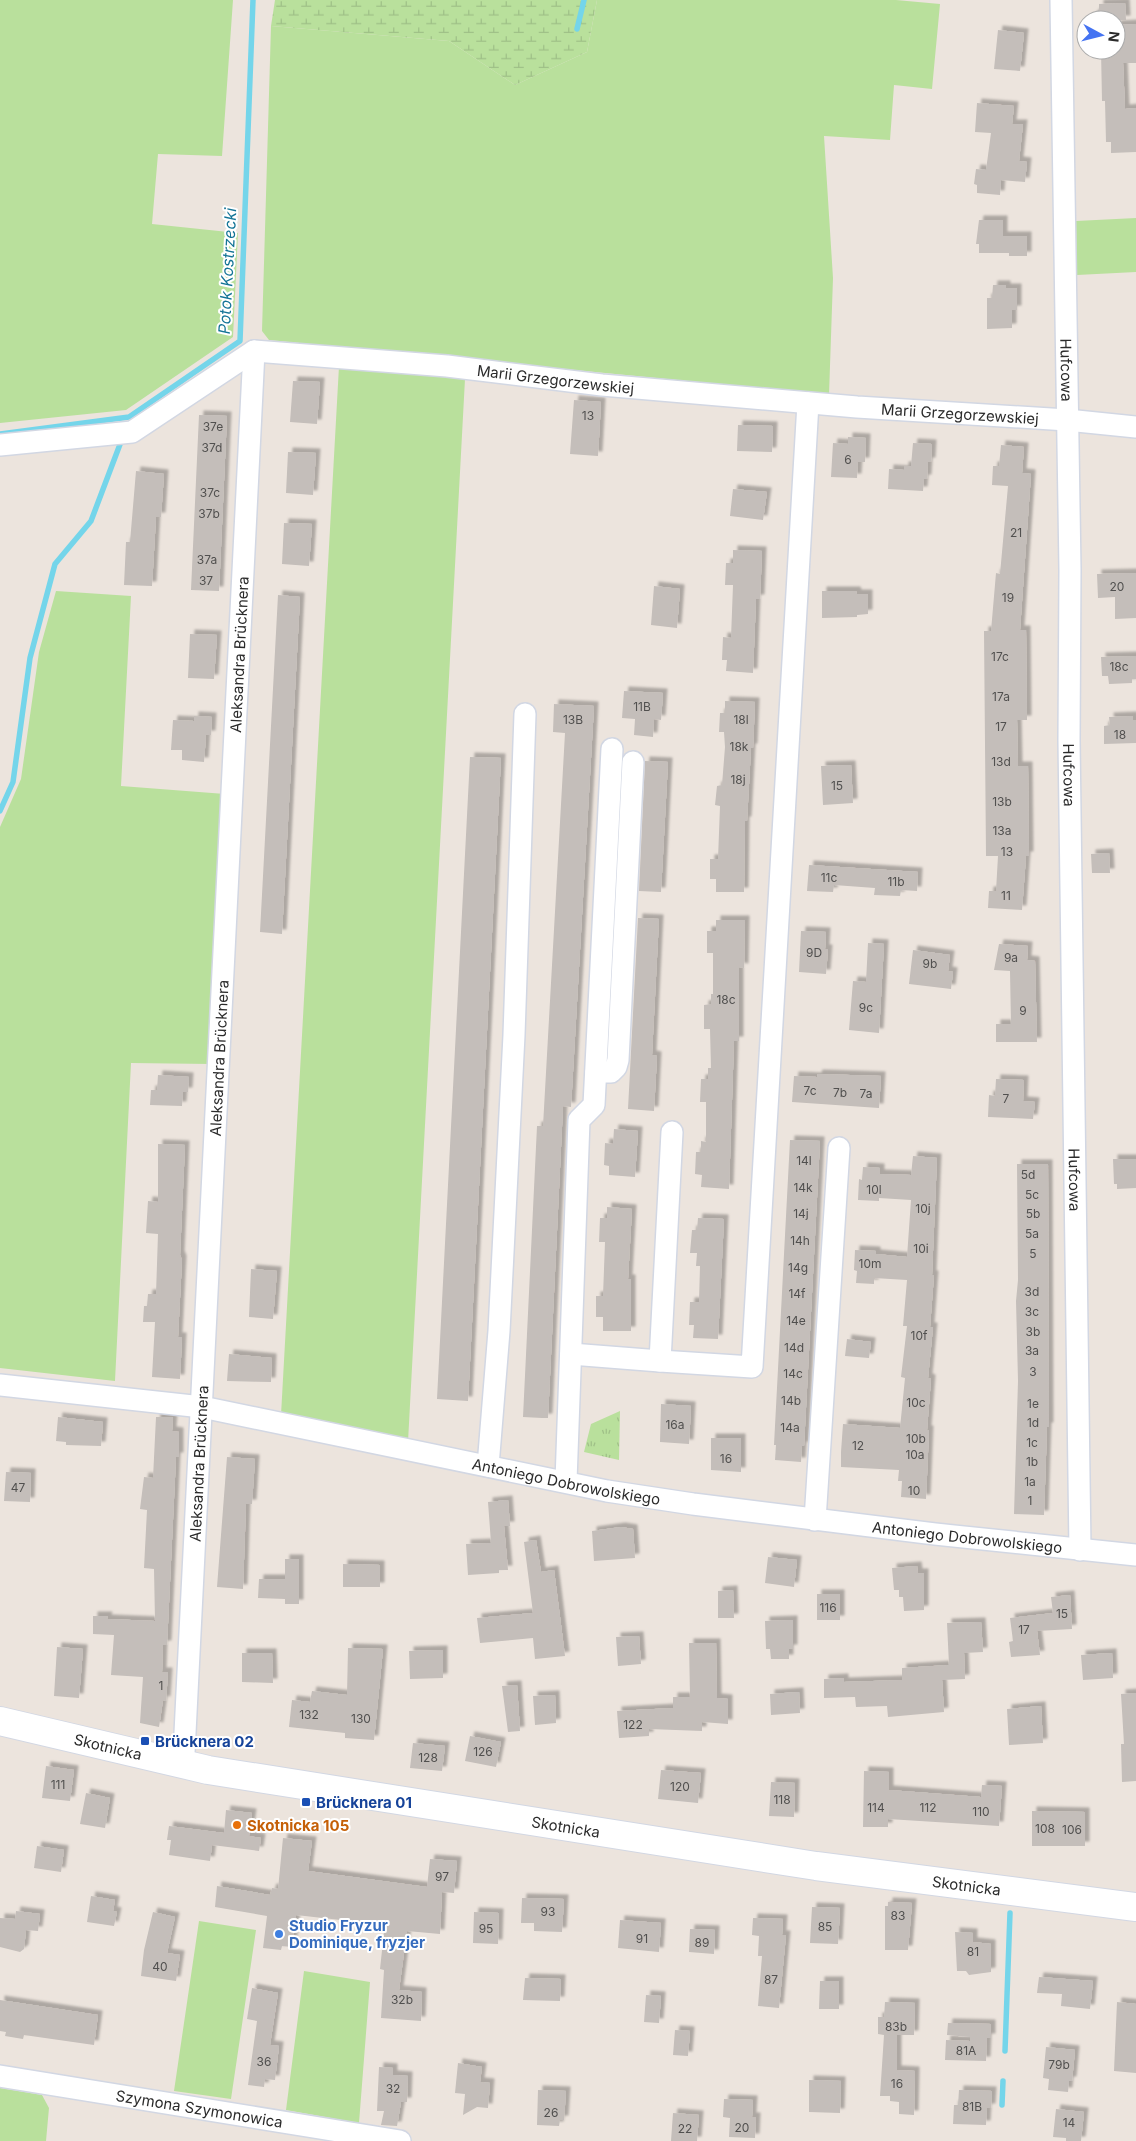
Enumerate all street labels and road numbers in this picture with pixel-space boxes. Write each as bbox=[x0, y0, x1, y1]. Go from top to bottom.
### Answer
street label: Hufcowa bbox=[1057, 338, 1077, 402]
street label: Marii Grzegorzewskiej bbox=[476, 360, 635, 397]
street label: Marii Grzegorzewskiej bbox=[881, 399, 1039, 428]
street label: Aleksandra Brücknera bbox=[225, 576, 252, 733]
street label: Hufcowa bbox=[1060, 743, 1079, 807]
street label: Aleksandra Brücknera bbox=[205, 979, 232, 1137]
street label: Hufcowa bbox=[1065, 1148, 1085, 1212]
street label: Aleksandra Brücknera bbox=[185, 1385, 212, 1542]
street label: Antoniego Dobrowolskiego bbox=[470, 1454, 662, 1508]
street label: Antoniego Dobrowolskiego bbox=[871, 1517, 1063, 1557]
street label: Skotnicka bbox=[72, 1729, 144, 1764]
street label: Skotnicka bbox=[530, 1812, 602, 1841]
street label: Skotnicka bbox=[931, 1871, 1002, 1899]
street label: Szymona Szymonowica bbox=[114, 2085, 284, 2131]

